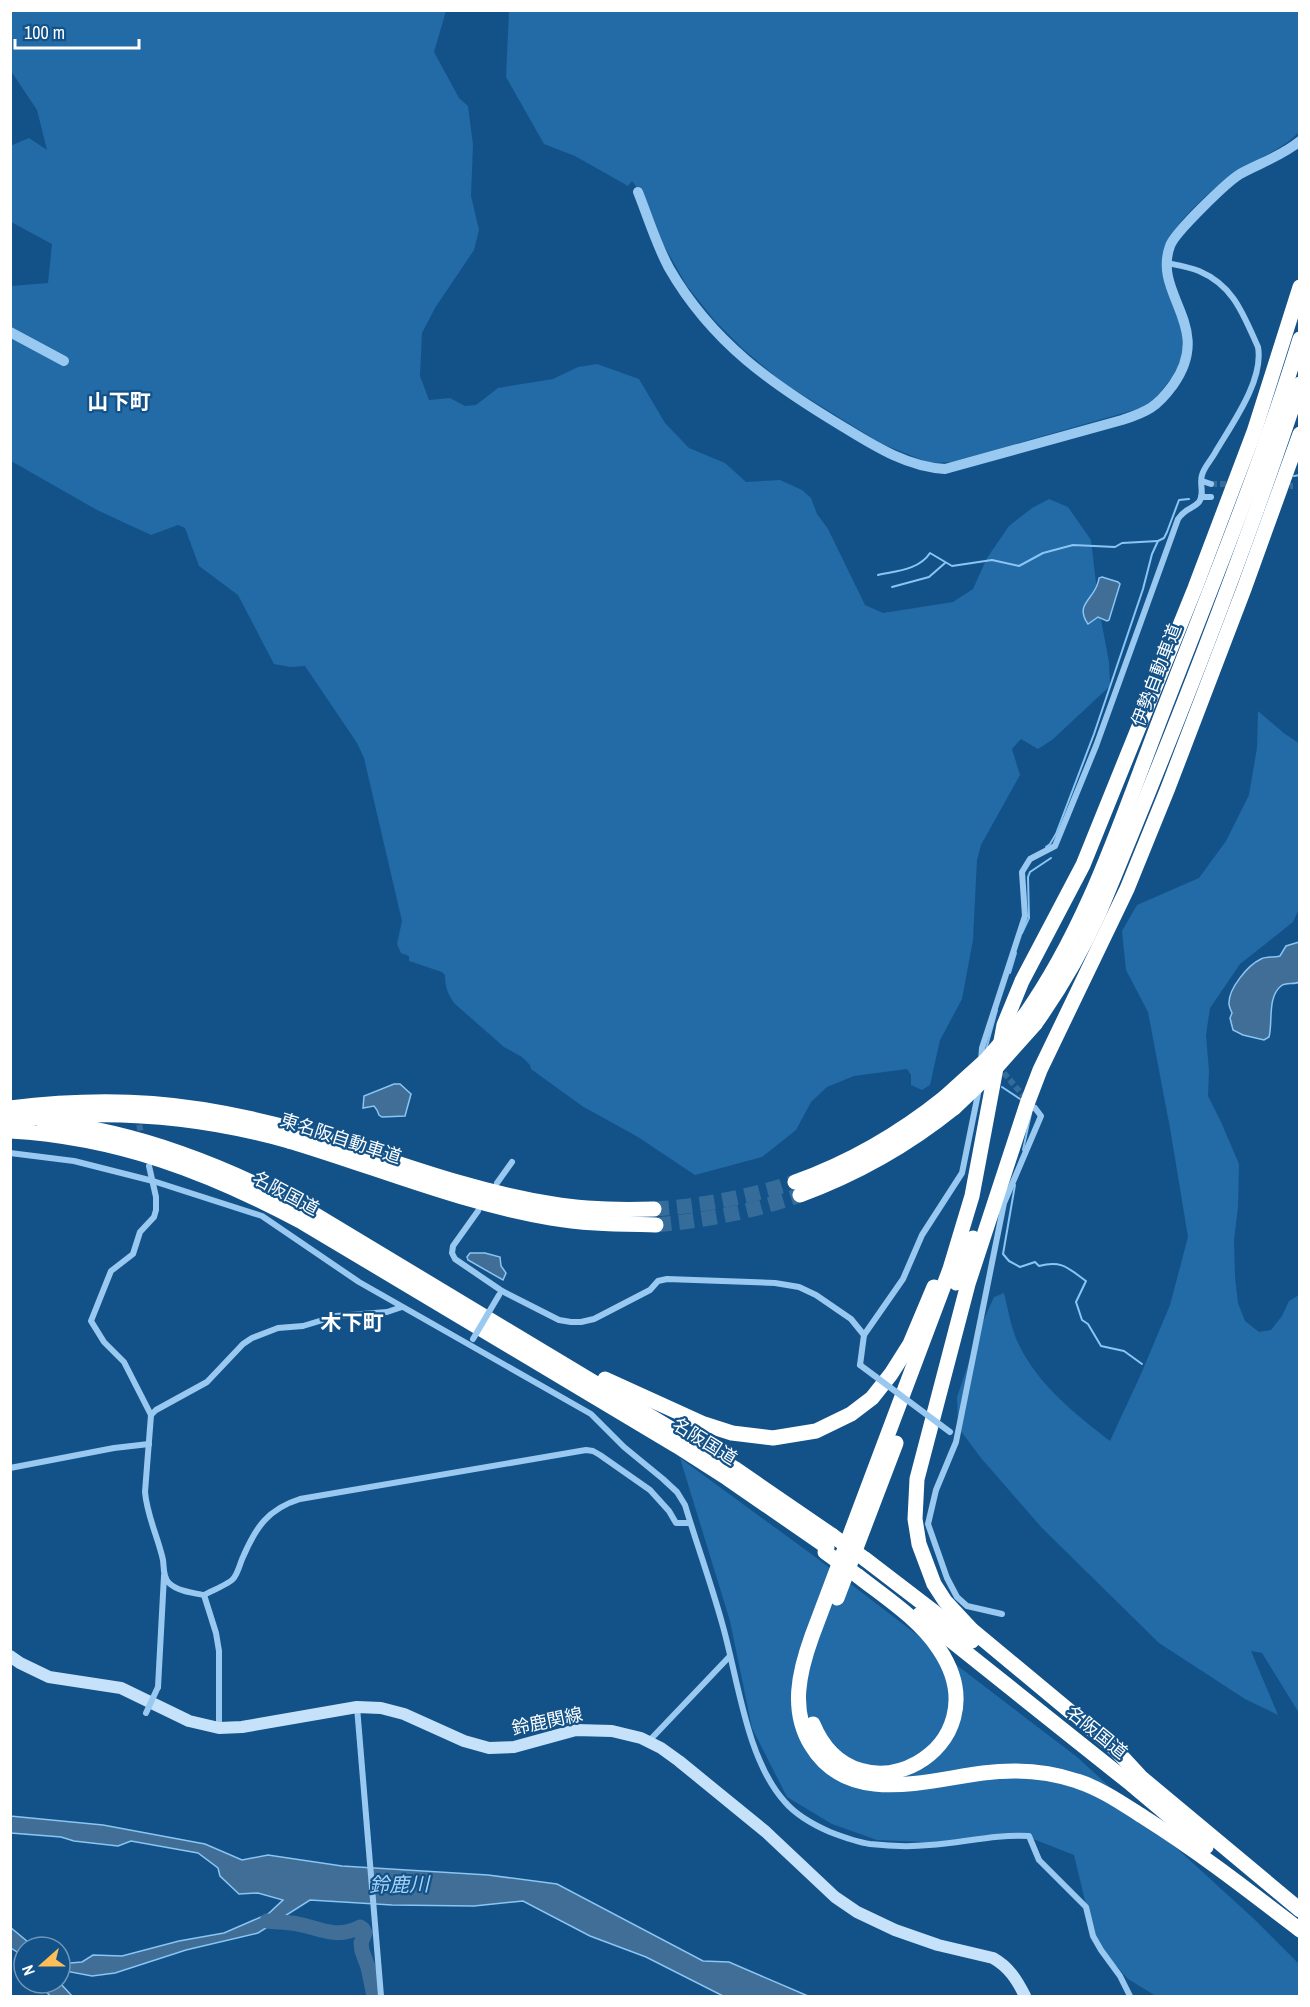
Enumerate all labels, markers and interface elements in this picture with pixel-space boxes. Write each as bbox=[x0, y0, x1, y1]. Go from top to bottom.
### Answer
scale bar bbox=[15, 12, 140, 50]
text: 100 m bbox=[24, 20, 65, 45]
district label: 山下町 bbox=[88, 387, 151, 416]
street label: 伊勢自動車道 bbox=[1125, 620, 1187, 730]
street label: 東名阪自動車道 bbox=[277, 1107, 405, 1169]
street label: 名阪国道 bbox=[248, 1165, 324, 1221]
district label: 木下町 bbox=[321, 1308, 384, 1337]
street label: 名阪国道 bbox=[668, 1411, 742, 1471]
street label: 名阪国道 bbox=[1061, 1700, 1133, 1764]
street label: 鈴鹿関線 bbox=[509, 1701, 585, 1741]
water label: 鈴鹿川 bbox=[369, 1870, 431, 1898]
north arrow bbox=[12, 1935, 72, 1995]
text: N bbox=[16, 1962, 40, 1979]

